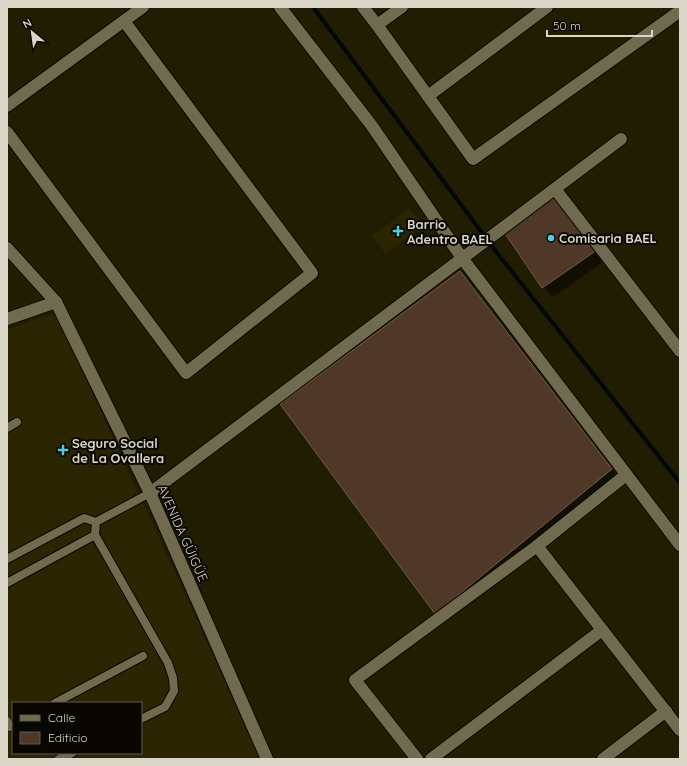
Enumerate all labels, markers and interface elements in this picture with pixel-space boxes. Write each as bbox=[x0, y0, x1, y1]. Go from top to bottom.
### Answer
north arrow bbox=[12, 12, 52, 52]
scale bar bbox=[547, 12, 652, 38]
text: N bbox=[20, 15, 34, 31]
text: 50 m bbox=[553, 18, 581, 33]
place label: Barrio Adentro BAEL bbox=[407, 216, 493, 247]
marker: Barrio Adentro BAEL bbox=[392, 225, 404, 237]
place label: Comisaria BAEL bbox=[559, 230, 657, 246]
marker: Comisaria BAEL bbox=[546, 233, 556, 243]
place label: Seguro Social de La Ovallera bbox=[72, 435, 164, 466]
marker: Seguro Social de La Ovallera bbox=[57, 444, 69, 456]
street label: AVENIDA GÜIGÜE bbox=[154, 482, 212, 584]
legend bbox=[12, 702, 142, 754]
text: Calle bbox=[48, 710, 76, 725]
text: Edificio bbox=[48, 730, 88, 745]

